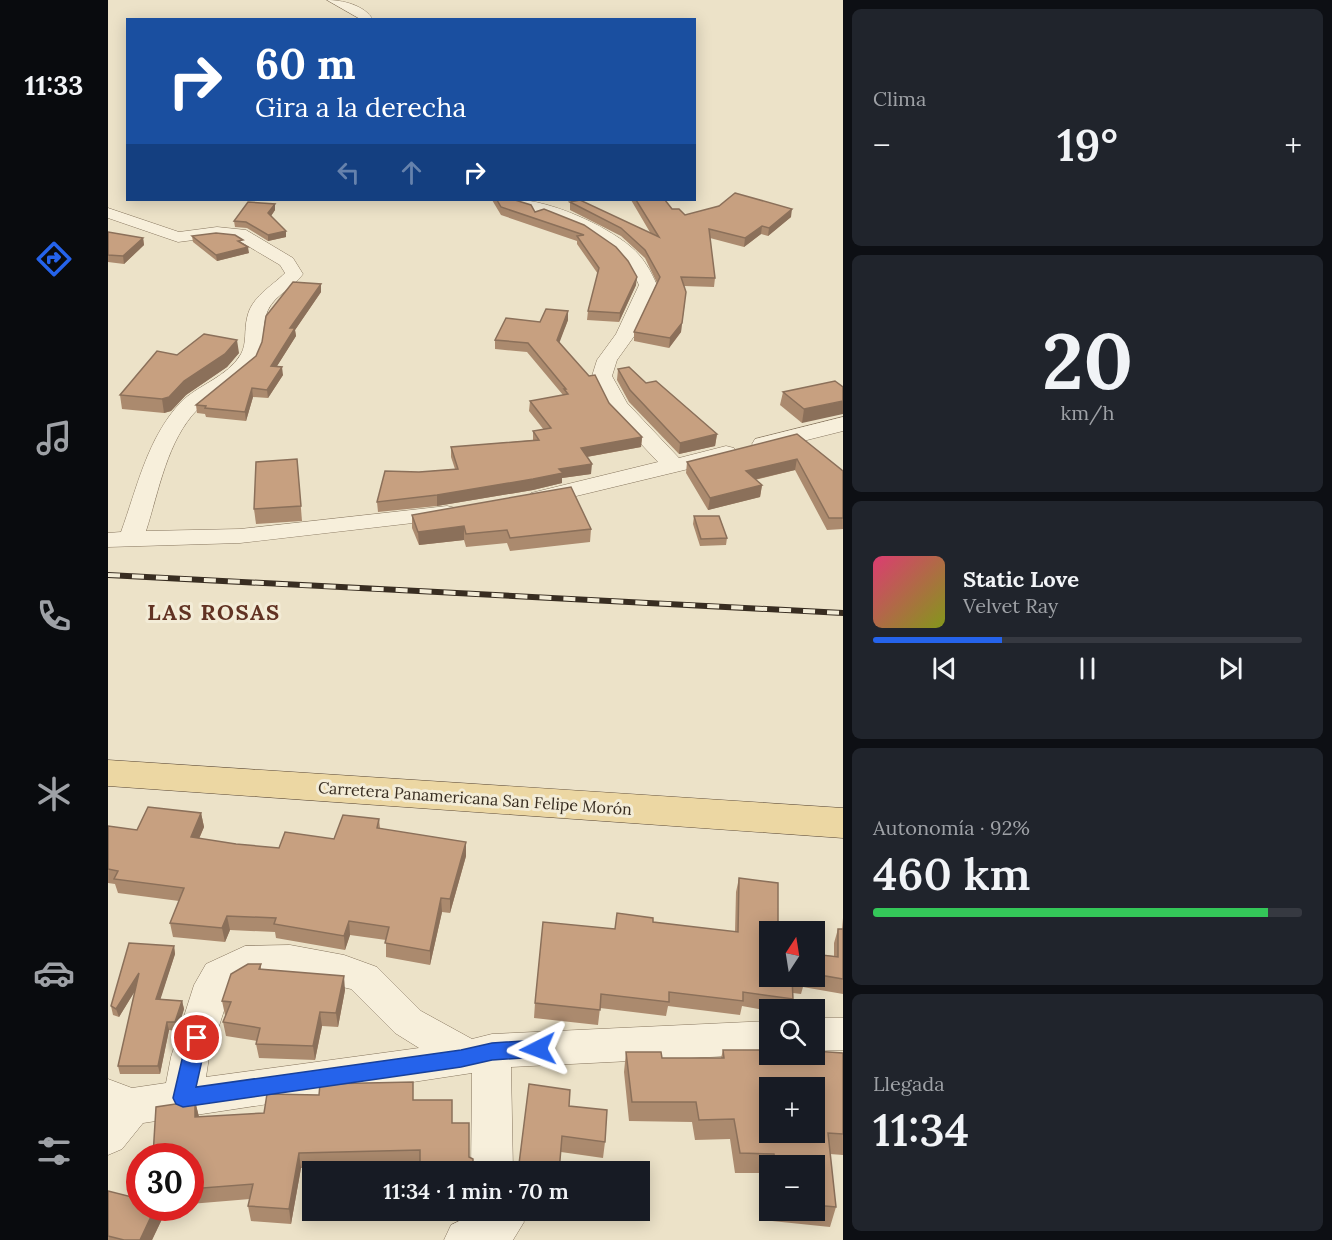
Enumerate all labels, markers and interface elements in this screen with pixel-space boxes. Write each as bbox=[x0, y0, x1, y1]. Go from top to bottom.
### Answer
text: 60 m bbox=[255, 37, 356, 91]
icon: right bbox=[156, 42, 234, 120]
text: 11:33 bbox=[25, 68, 83, 102]
text: Clima bbox=[873, 86, 926, 111]
text: Gira a la derecha bbox=[255, 90, 466, 124]
text: 19° bbox=[1057, 116, 1118, 173]
text: − bbox=[873, 124, 891, 166]
text: + bbox=[1285, 124, 1302, 166]
icon: left bbox=[332, 156, 365, 189]
icon: ahead bbox=[395, 156, 428, 189]
icon: right bbox=[458, 156, 491, 189]
icon: directions bbox=[33, 238, 75, 280]
text: 20 bbox=[1042, 311, 1133, 410]
text: km/h bbox=[1060, 400, 1115, 425]
icon: music bbox=[33, 417, 75, 459]
text: Static Love bbox=[963, 565, 1079, 593]
text: Velvet Ray bbox=[963, 593, 1058, 618]
icon: phone bbox=[33, 595, 75, 637]
district label: LAS ROSAS bbox=[147, 598, 281, 626]
icon: previous bbox=[928, 652, 961, 685]
icon: pause bbox=[1071, 652, 1104, 685]
icon: next bbox=[1214, 652, 1247, 685]
icon: climate bbox=[33, 773, 75, 815]
street label: Carretera Panamericana San Felipe Morón bbox=[317, 777, 633, 819]
text: Autonomía · 92% bbox=[873, 815, 1030, 840]
text: 460 km bbox=[873, 845, 1031, 902]
north arrow bbox=[759, 921, 825, 987]
map controls bbox=[759, 921, 825, 1221]
icon: car bbox=[33, 952, 75, 994]
button: search bbox=[759, 999, 825, 1065]
pin bbox=[171, 1012, 222, 1063]
position arrow bbox=[506, 1017, 570, 1081]
icon: arrive bbox=[180, 1021, 213, 1054]
text: Llegada bbox=[873, 1071, 945, 1096]
button: + bbox=[759, 1077, 825, 1143]
text: 11:34 bbox=[873, 1101, 969, 1158]
icon: filters bbox=[33, 1130, 75, 1172]
speed limit sign: 30 bbox=[126, 1143, 204, 1221]
button: − bbox=[759, 1155, 825, 1221]
text: 11:34 · 1 min · 70 m bbox=[383, 1177, 569, 1205]

